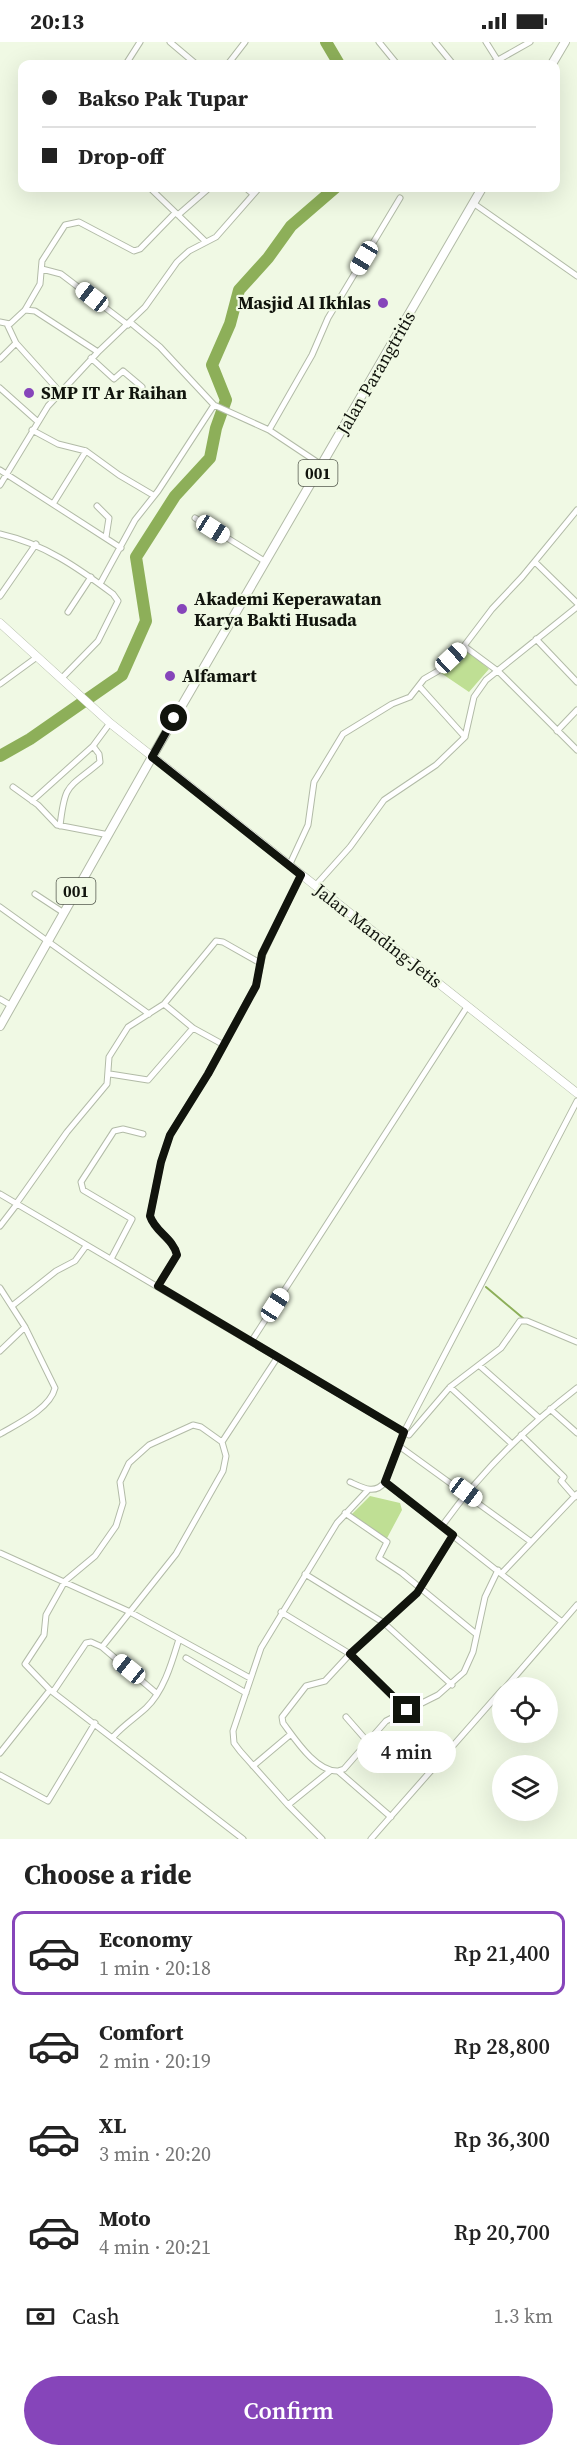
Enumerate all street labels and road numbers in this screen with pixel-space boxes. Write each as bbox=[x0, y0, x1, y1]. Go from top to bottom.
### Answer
street label: Jalan Parangtritis bbox=[329, 306, 421, 440]
road number: 001 bbox=[298, 460, 338, 486]
street label: Jalan Manding-Jetis bbox=[308, 877, 448, 994]
road number: 001 bbox=[56, 878, 96, 904]

